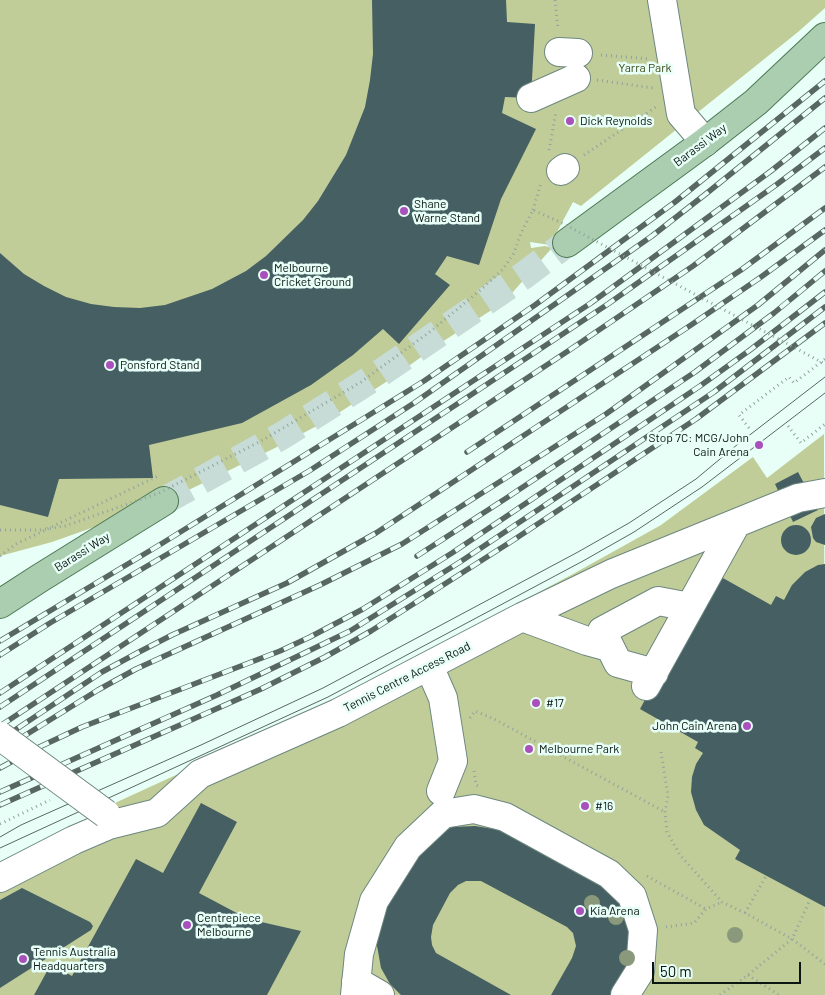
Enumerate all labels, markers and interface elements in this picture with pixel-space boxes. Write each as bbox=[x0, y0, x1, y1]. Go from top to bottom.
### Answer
park label: Yarra Park bbox=[618, 61, 672, 75]
place label: Dick Reynolds bbox=[580, 114, 652, 128]
marker: Dick Reynolds bbox=[564, 115, 576, 127]
street label: Barassi Way bbox=[671, 120, 729, 170]
place label: Shane Warne Stand bbox=[414, 197, 480, 225]
marker: Shane Warne Stand bbox=[398, 205, 410, 217]
place label: Melbourne Cricket Ground bbox=[274, 261, 351, 289]
marker: Melbourne Cricket Ground bbox=[258, 269, 270, 281]
place label: Ponsford Stand bbox=[120, 358, 200, 372]
marker: Ponsford Stand bbox=[104, 359, 116, 371]
place label: Stop 7C: MCG/John Cain Arena bbox=[649, 431, 749, 459]
marker: Stop 7C: MCG/John Cain Arena bbox=[753, 439, 765, 451]
street label: Barassi Way bbox=[52, 529, 112, 575]
street label: Tennis Centre Access Road bbox=[341, 639, 473, 715]
place label: #17 bbox=[546, 696, 564, 710]
marker: #17 bbox=[530, 697, 542, 709]
place label: John Cain Arena bbox=[652, 719, 737, 733]
marker: John Cain Arena bbox=[741, 720, 753, 732]
place label: Melbourne Park bbox=[539, 742, 619, 756]
marker: Melbourne Park bbox=[523, 743, 535, 755]
place label: #16 bbox=[595, 799, 613, 813]
marker: #16 bbox=[579, 800, 591, 812]
place label: Kia Arena bbox=[590, 904, 640, 918]
marker: Kia Arena bbox=[574, 905, 586, 917]
place label: Centrepiece Melbourne bbox=[197, 911, 261, 939]
marker: Centrepiece Melbourne bbox=[181, 919, 193, 931]
place label: Tennis Australia Headquarters bbox=[33, 945, 116, 973]
scale bar bbox=[655, 952, 804, 984]
marker: Tennis Australia Headquarters bbox=[17, 953, 29, 965]
text: 50 m bbox=[660, 962, 692, 980]

